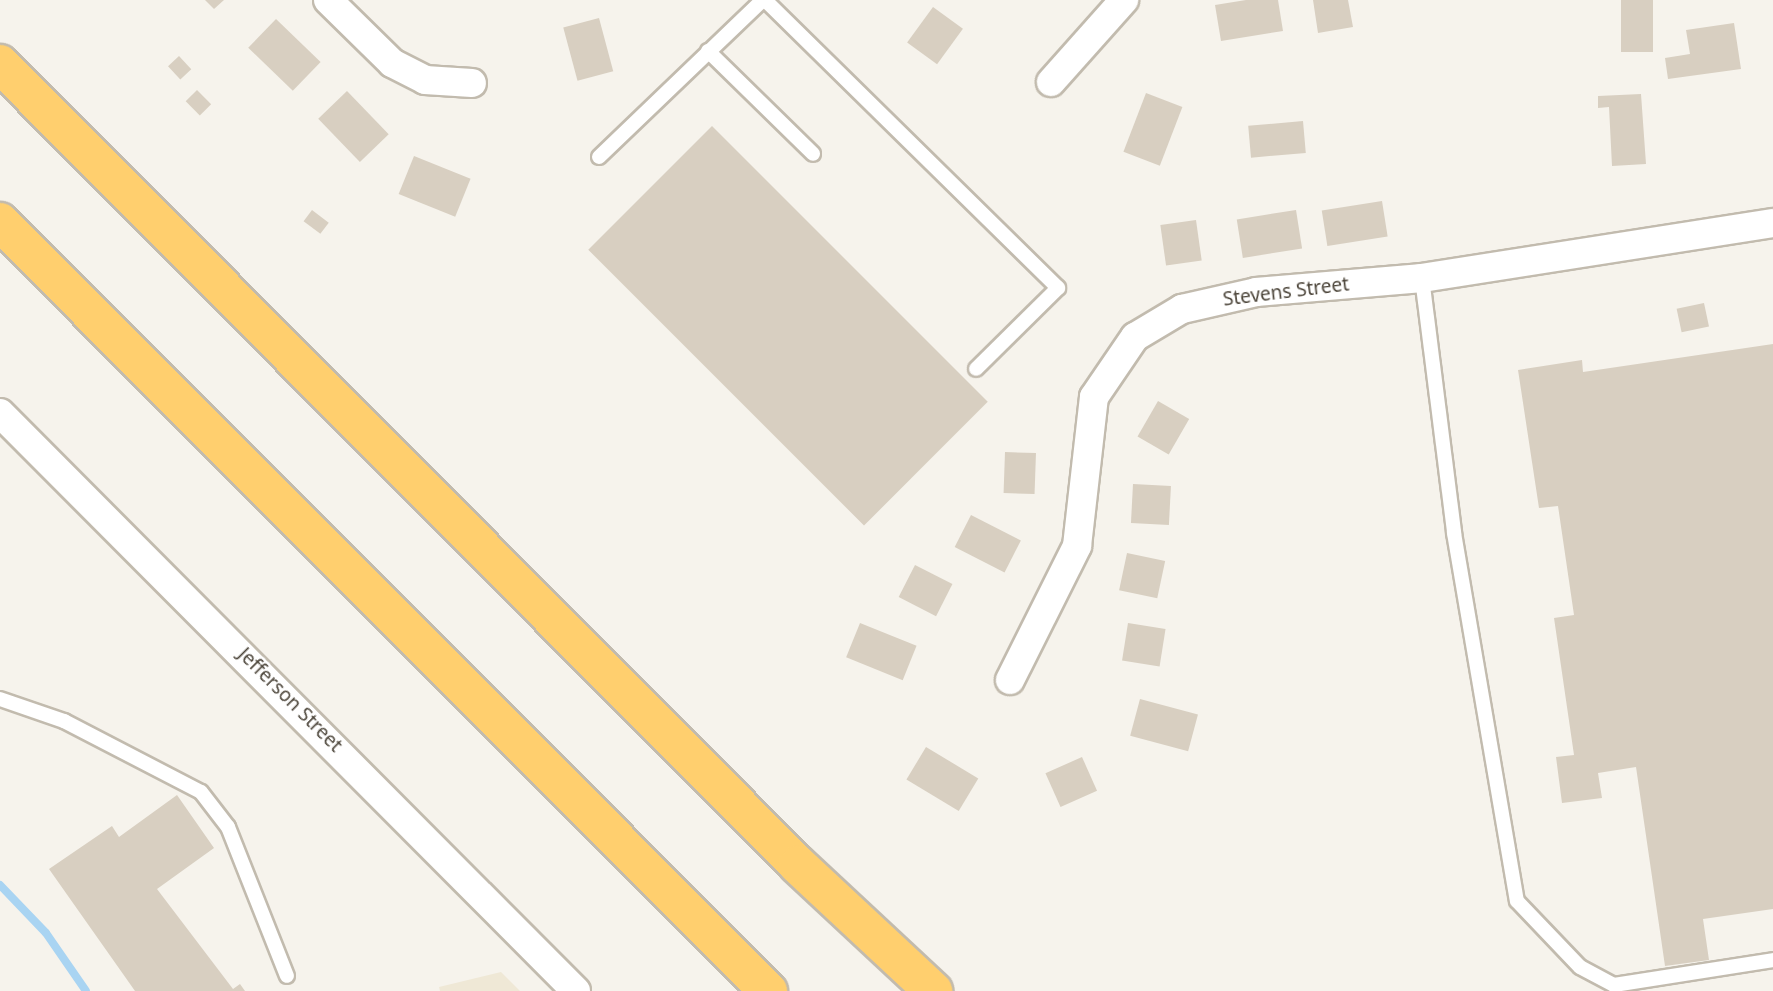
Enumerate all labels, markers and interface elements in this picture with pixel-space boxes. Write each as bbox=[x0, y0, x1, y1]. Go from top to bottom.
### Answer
street label: Stevens Street bbox=[1222, 273, 1350, 311]
street label: Jefferson Street bbox=[233, 643, 347, 757]

